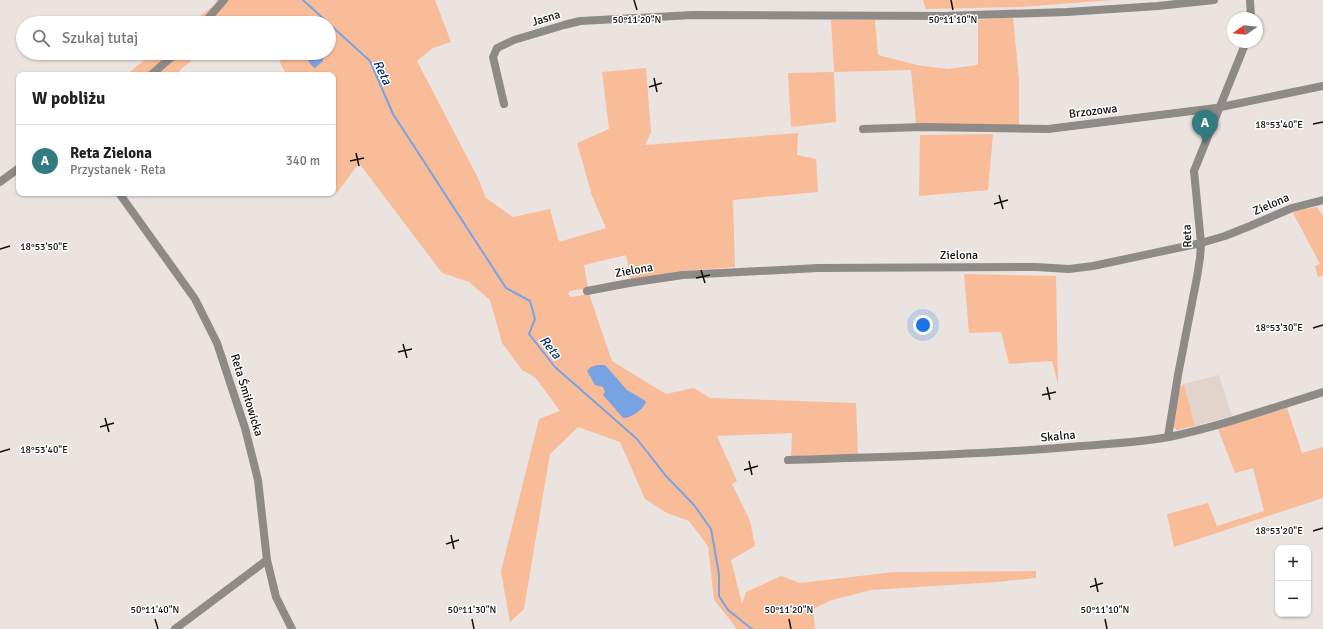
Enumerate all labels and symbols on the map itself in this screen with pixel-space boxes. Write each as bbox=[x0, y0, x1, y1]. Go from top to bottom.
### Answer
street label: Jasna bbox=[530, 7, 562, 30]
north arrow bbox=[1227, 12, 1263, 48]
text: 50°11'20"N bbox=[613, 14, 661, 26]
text: 50°11'10"N bbox=[929, 14, 977, 26]
water label: Reta bbox=[369, 58, 395, 88]
street label: Brzozowa bbox=[1068, 101, 1118, 122]
pin: A bbox=[1192, 110, 1218, 143]
text: 18°53'40"E bbox=[1255, 119, 1303, 131]
street label: Zielona bbox=[1251, 190, 1292, 219]
street label: Reta bbox=[1179, 224, 1196, 248]
text: 18°53'50"E bbox=[20, 241, 68, 253]
street label: Zielona bbox=[940, 248, 978, 263]
street label: Zielona bbox=[614, 260, 654, 281]
your location bbox=[913, 315, 933, 335]
text: 18°53'30"E bbox=[1255, 322, 1303, 334]
water label: Reta bbox=[536, 333, 565, 363]
street label: Reta Śmiłowicka bbox=[227, 352, 266, 438]
street label: Skalna bbox=[1040, 428, 1076, 445]
text: 18°53'40"E bbox=[20, 444, 68, 456]
text: 18°53'20"E bbox=[1255, 525, 1303, 537]
text: 50°11'40"N bbox=[131, 604, 179, 616]
text: 50°11'30"N bbox=[448, 604, 496, 616]
text: 50°11'20"N bbox=[765, 604, 813, 616]
text: 50°11'10"N bbox=[1081, 604, 1129, 616]

